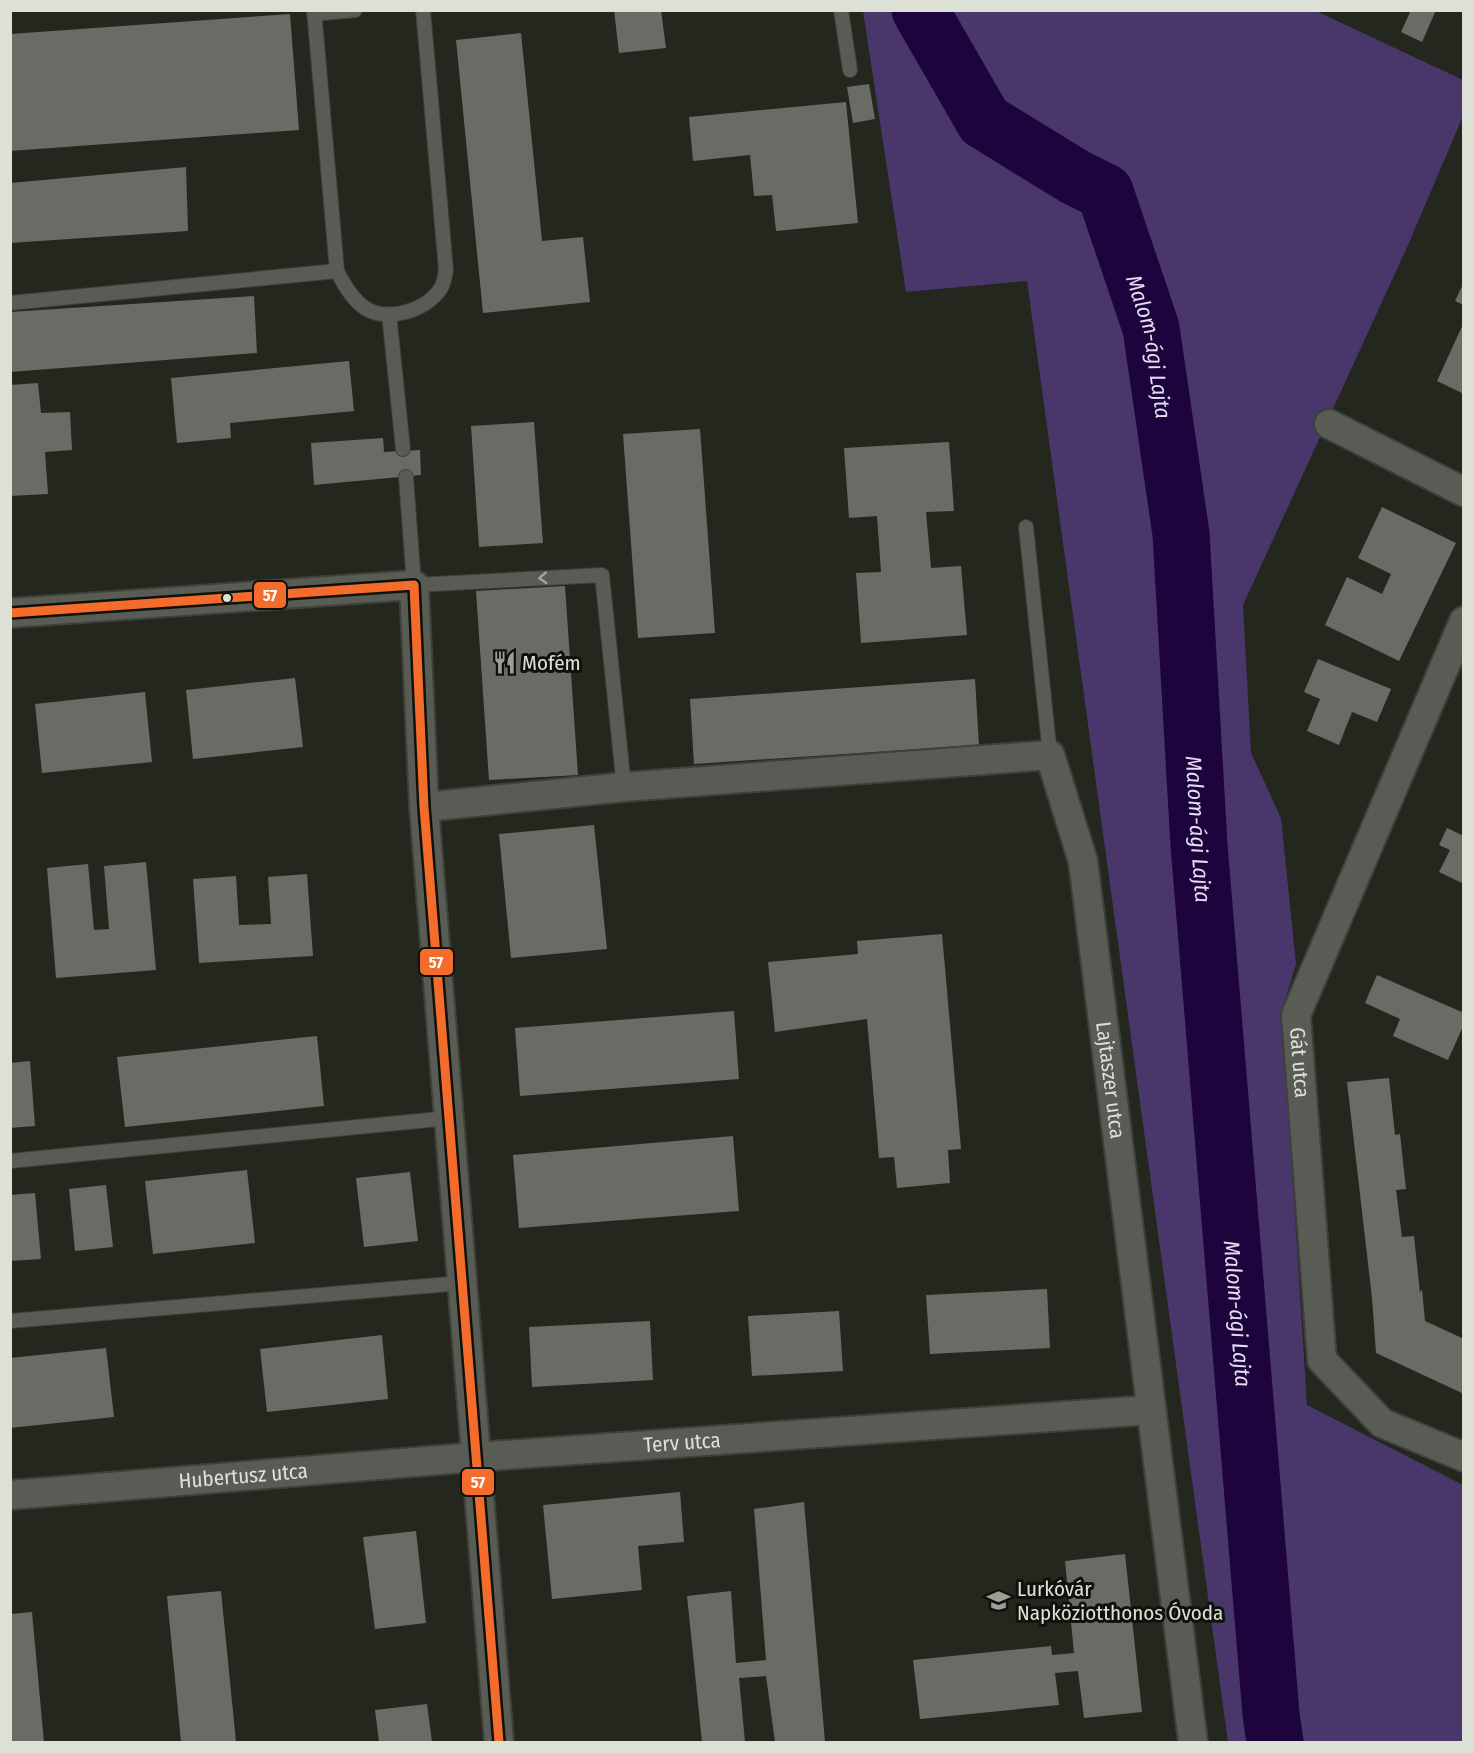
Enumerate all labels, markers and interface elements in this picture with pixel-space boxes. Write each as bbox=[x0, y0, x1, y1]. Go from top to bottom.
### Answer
water label: Malom-ági Lajta bbox=[1120, 271, 1178, 420]
one-way arrow bbox=[539, 572, 548, 585]
line badge: 57 bbox=[253, 581, 287, 609]
text: 57 bbox=[263, 586, 277, 605]
unlabelled marker bbox=[221, 592, 233, 604]
restaurant icon: Mofém bbox=[491, 650, 517, 676]
place label: Mofém bbox=[522, 650, 581, 676]
water label: Malom-ági Lajta bbox=[1180, 755, 1217, 904]
line badge: 57 bbox=[419, 948, 454, 976]
text: 57 bbox=[429, 953, 443, 972]
street label: Lajtaszer utca bbox=[1090, 1020, 1131, 1140]
street label: Gát utca bbox=[1284, 1026, 1315, 1099]
water label: Malom-ági Lajta bbox=[1218, 1239, 1257, 1388]
street label: Terv utca bbox=[643, 1427, 721, 1458]
street label: Hubertusz utca bbox=[178, 1458, 309, 1494]
line badge: 57 bbox=[461, 1468, 495, 1496]
text: 57 bbox=[471, 1473, 485, 1492]
place label: Lurkóvár Napköziotthonos Óvoda bbox=[1017, 1576, 1223, 1626]
school or university icon: Lurkóvár Napköziotthonos Óvoda bbox=[986, 1588, 1012, 1614]

